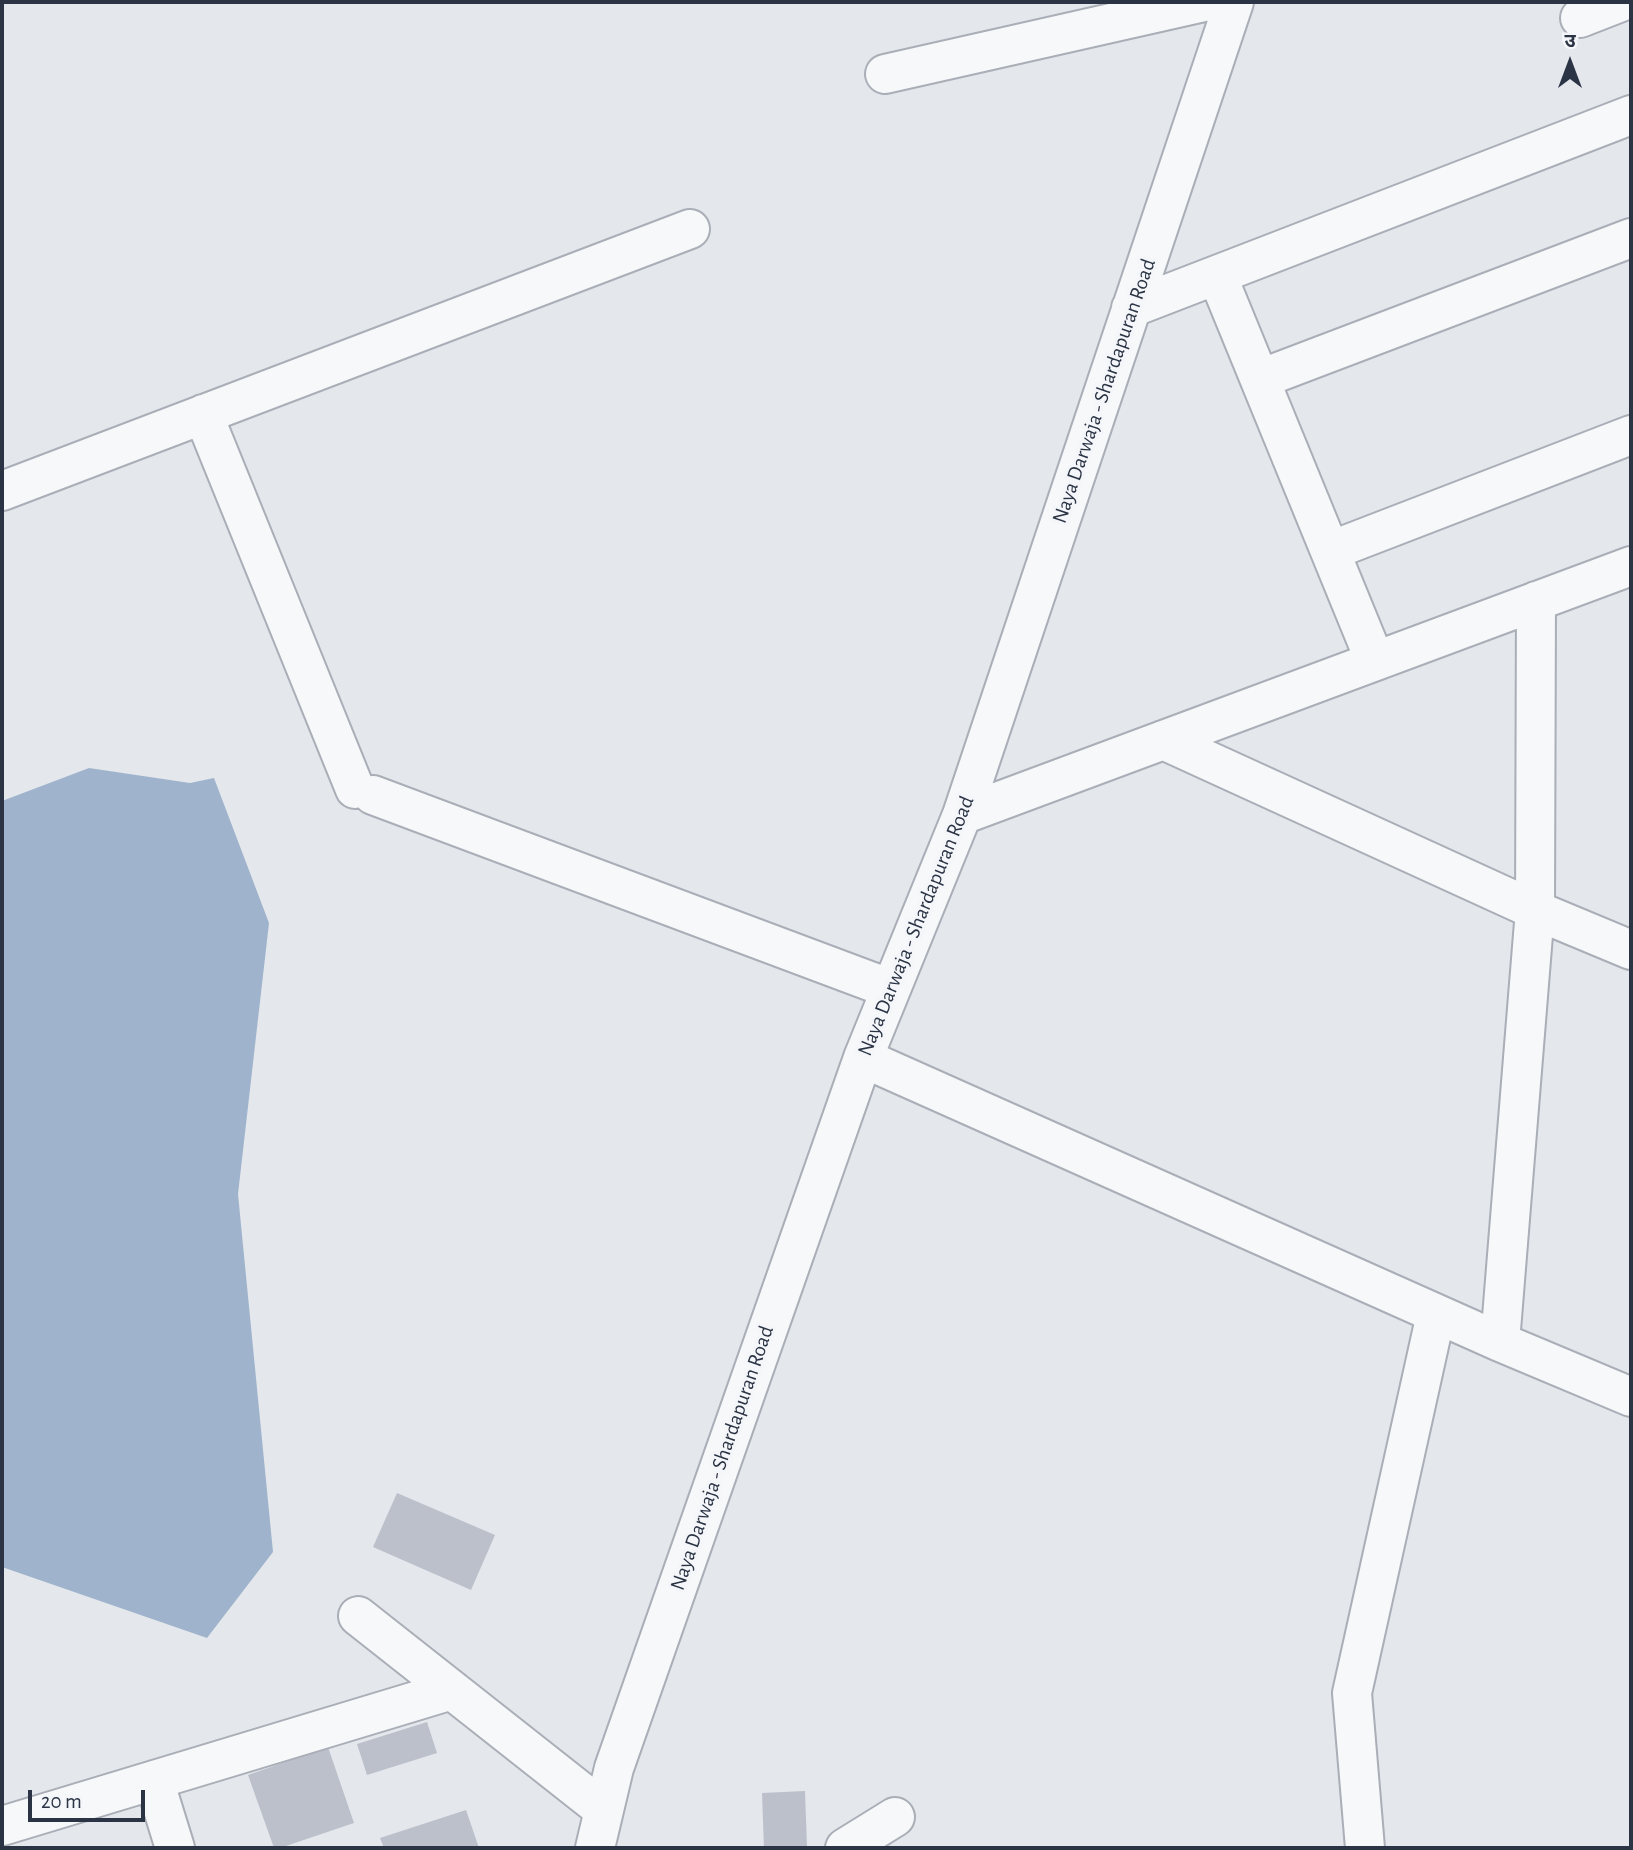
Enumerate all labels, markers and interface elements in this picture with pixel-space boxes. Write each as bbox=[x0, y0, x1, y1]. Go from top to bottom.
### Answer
north arrow bbox=[1535, 28, 1605, 98]
text: उ bbox=[1564, 32, 1576, 51]
street label: Naya Darwaja - Shardapuran Road bbox=[1047, 255, 1161, 527]
street label: Naya Darwaja - Shardapuran Road bbox=[852, 792, 980, 1060]
street label: Naya Darwaja - Shardapuran Road bbox=[665, 1322, 779, 1594]
scale bar bbox=[32, 1776, 149, 1820]
text: 20 m bbox=[41, 1791, 82, 1812]

